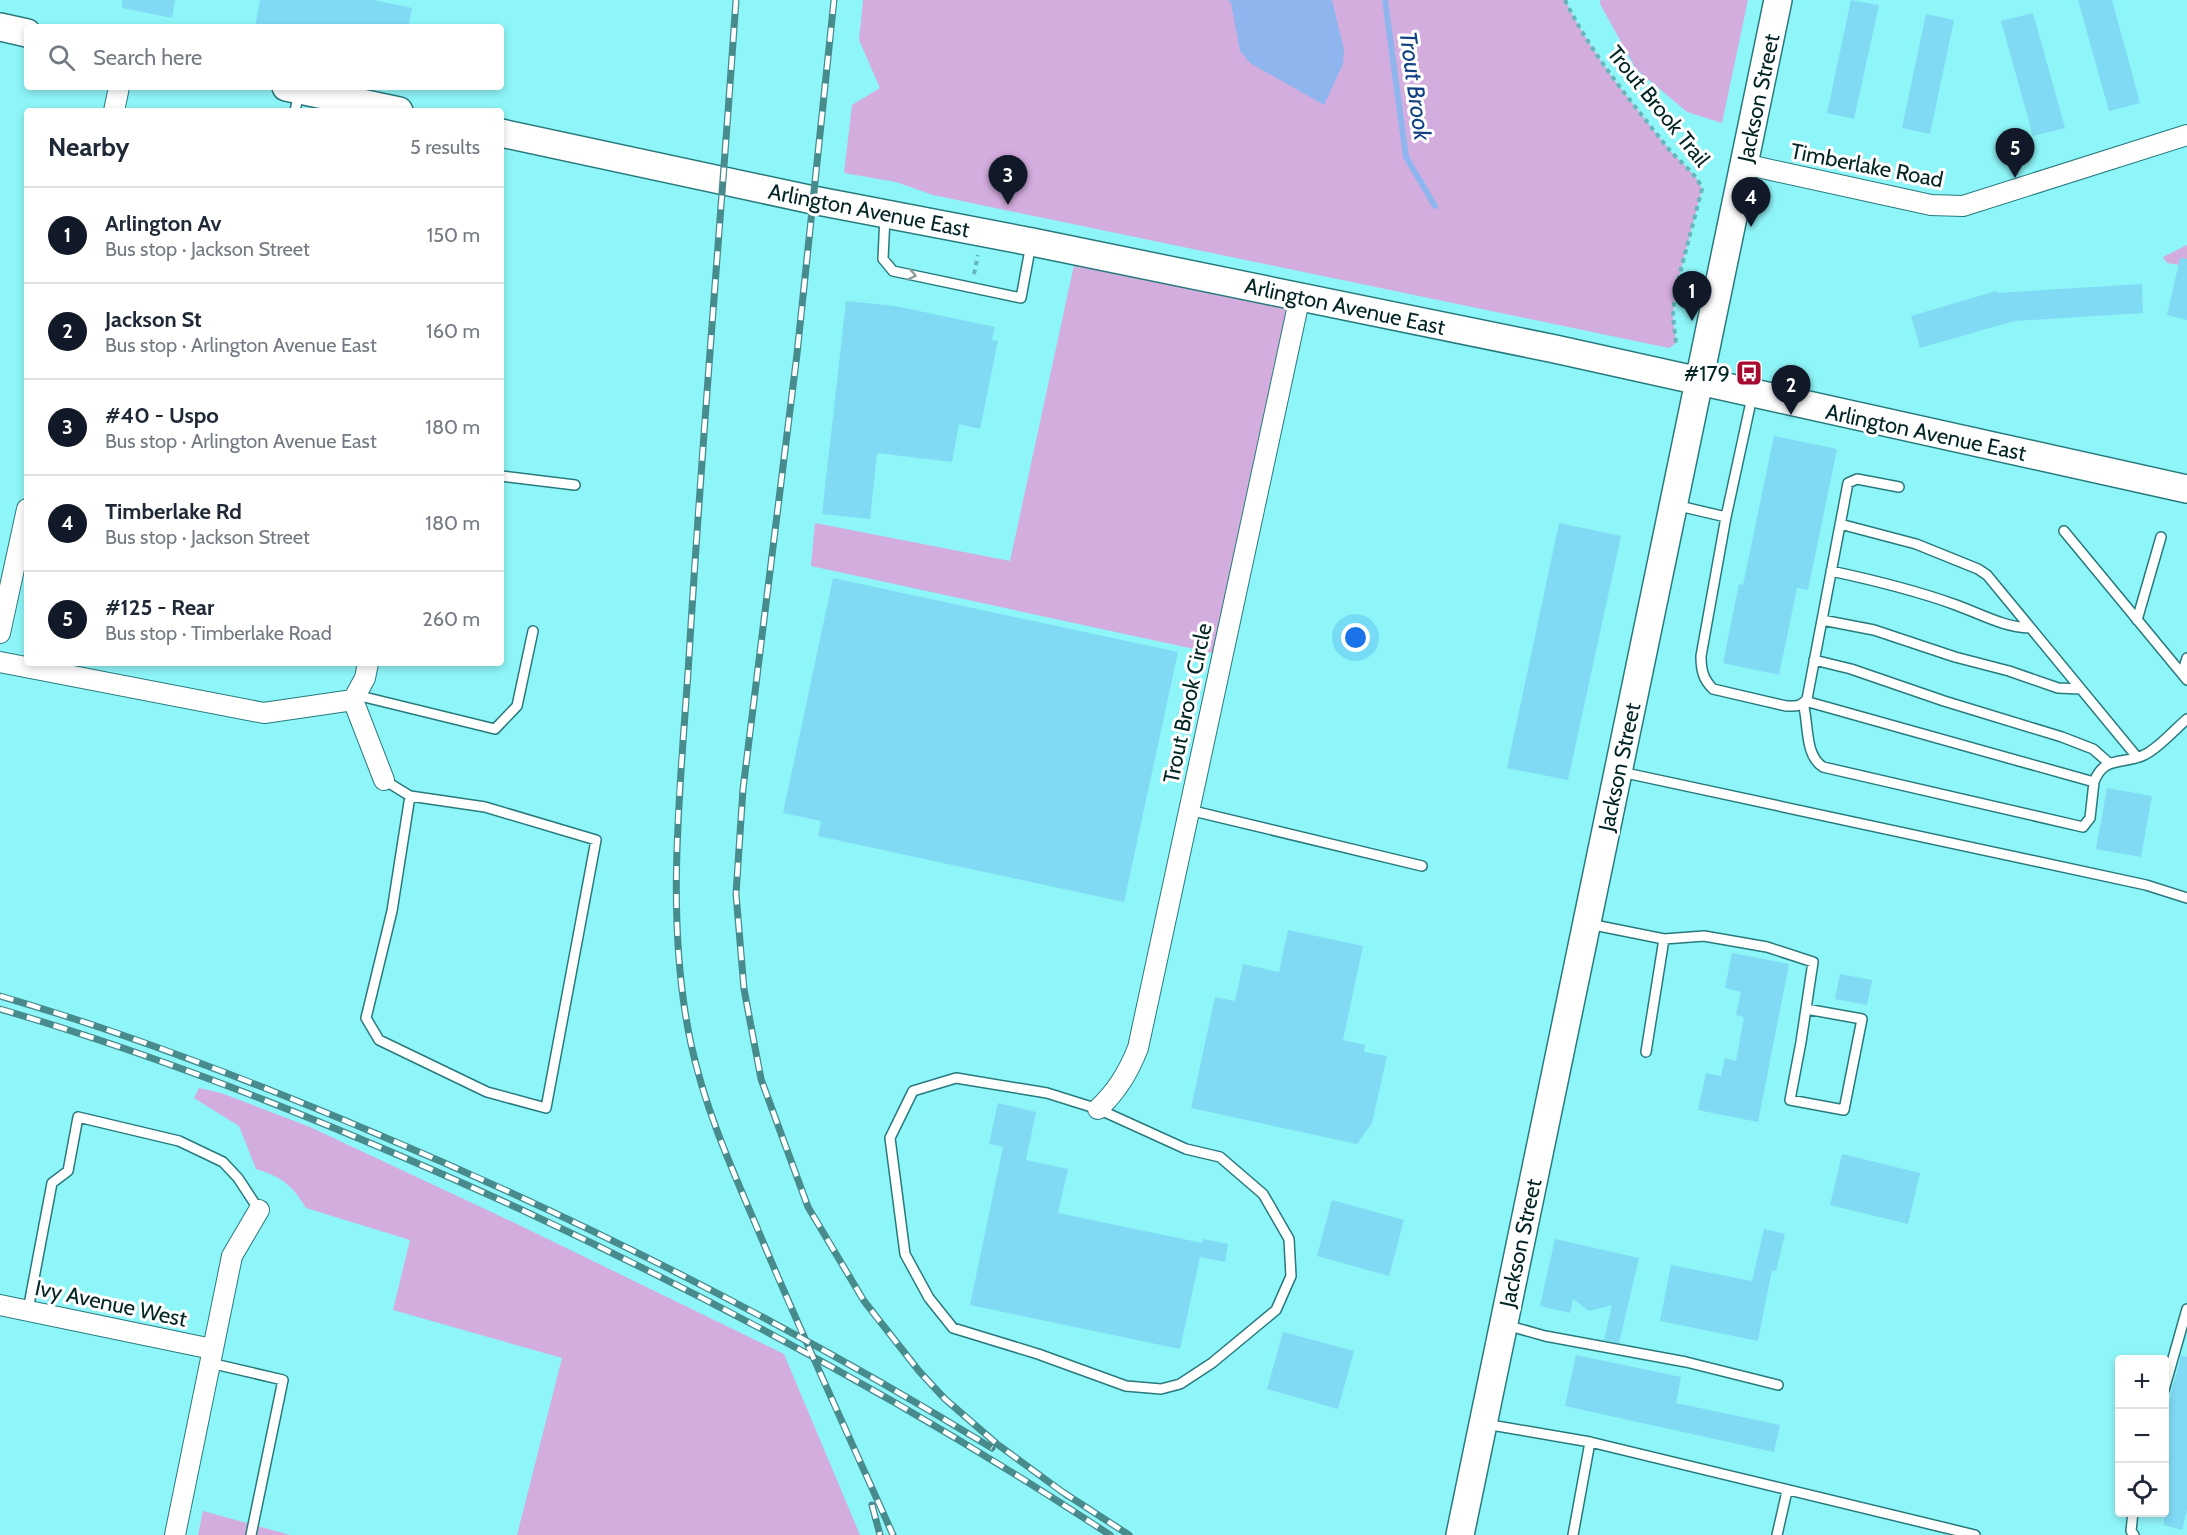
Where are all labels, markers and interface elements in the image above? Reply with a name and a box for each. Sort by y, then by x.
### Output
search box [24,24,504,90]
water label: Trout Brook [1394,30,1438,143]
street label: Jackson Street [1731,31,1785,166]
street label: Trout Brook Trail [1602,40,1716,173]
icon: search [45,41,78,74]
text: Search here [93,44,202,71]
pin: 5 [1996,128,2034,178]
text: Nearby [48,131,129,163]
text: 5 results [410,135,480,159]
street label: Timberlake Road [1788,137,1946,194]
pin: 3 [988,156,1028,205]
street label: Arlington Avenue East [766,178,972,243]
pin: 4 [1732,178,1770,227]
text: Arlington Av [105,210,221,237]
text: 1 [64,223,71,247]
text: 150 m [427,223,480,247]
text: Bus stop · Jackson Street [105,237,310,261]
one-way arrow [906,267,916,280]
street label: Arlington Avenue East [1242,272,1448,341]
pin: 1 [1672,272,1712,321]
text: Jackson St [105,306,202,333]
text: 2 [62,319,73,343]
text: 160 m [426,319,480,343]
text: Bus stop · Arlington Avenue East [105,333,377,357]
bus stop icon: #179 [1734,358,1764,388]
place label: #179 [1684,360,1730,387]
pin: 2 [1772,366,1810,415]
street label: Arlington Avenue East [1823,398,2029,467]
text: #40 - Uspo [105,402,219,429]
text: 3 [62,415,73,439]
text: 180 m [425,415,480,439]
text: Bus stop · Arlington Avenue East [105,429,377,453]
text: Timberlake Rd [105,498,242,525]
text: 4 [61,511,74,535]
text: 180 m [425,511,480,535]
text: Bus stop · Jackson Street [105,525,310,549]
text: #125 - Rear [105,594,214,621]
text: 5 [62,607,73,631]
text: 260 m [422,607,480,631]
text: Bus stop · Timberlake Road [105,621,332,645]
street label: Trout Brook Circle [1157,621,1218,786]
your location [1341,623,1370,652]
street label: Jackson Street [1592,700,1646,835]
street label: Jackson Street [1493,1176,1547,1311]
street label: Ivy Avenue West [32,1274,190,1333]
map controls [2115,1355,2169,1517]
button: + [2115,1355,2169,1409]
button: − [2115,1409,2169,1463]
button: locate [2115,1463,2169,1517]

